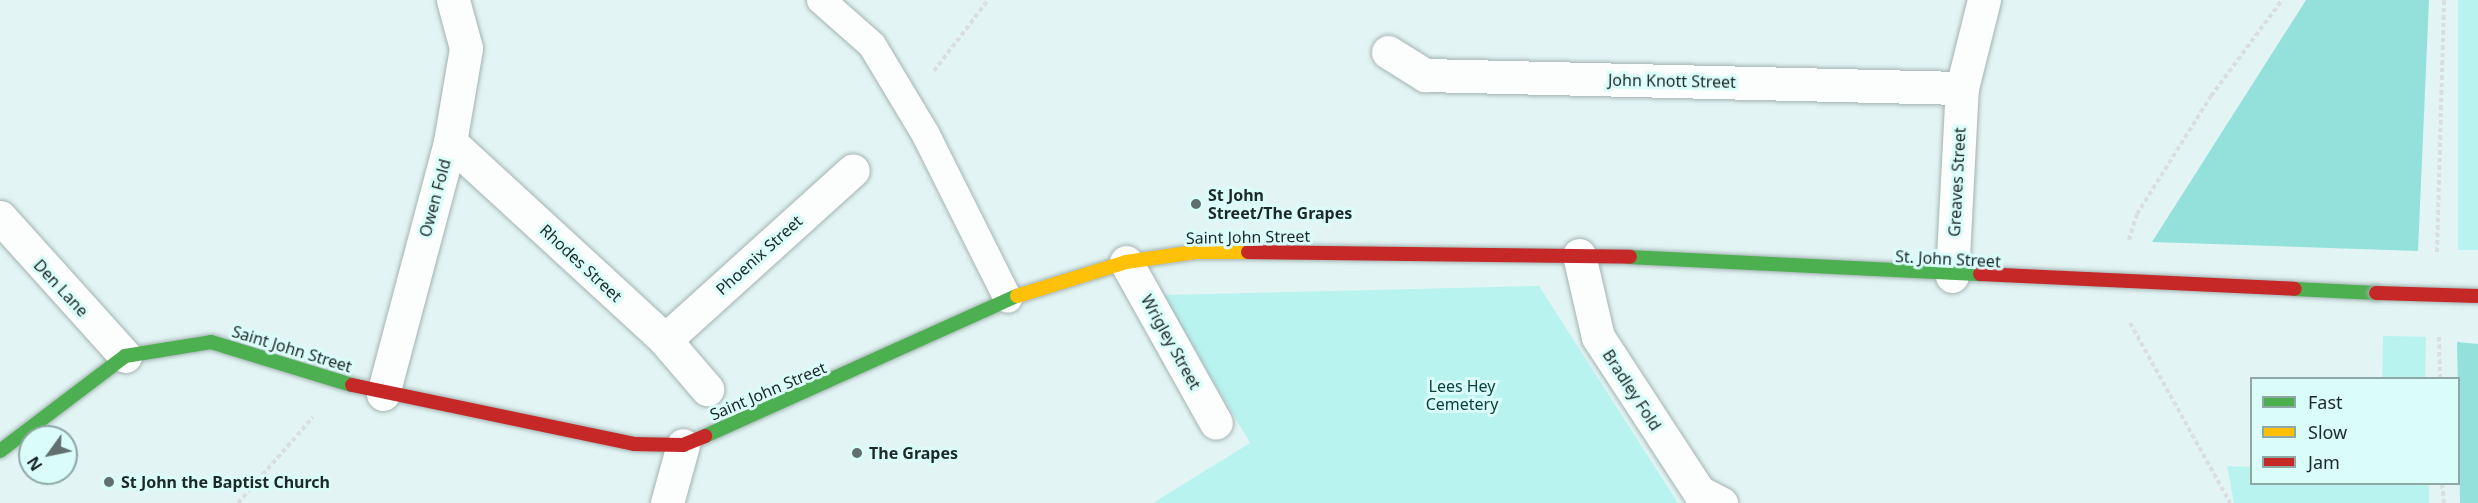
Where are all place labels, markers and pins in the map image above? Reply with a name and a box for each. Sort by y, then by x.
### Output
place label: St John Street/The Grapes [1208,185,1352,223]
marker: St John Street/The Grapes [1189,197,1203,211]
place label: The Grapes [869,443,958,463]
marker: The Grapes [850,446,864,460]
place label: St John the Baptist Church [121,472,330,492]
marker: St John the Baptist Church [102,475,116,489]

